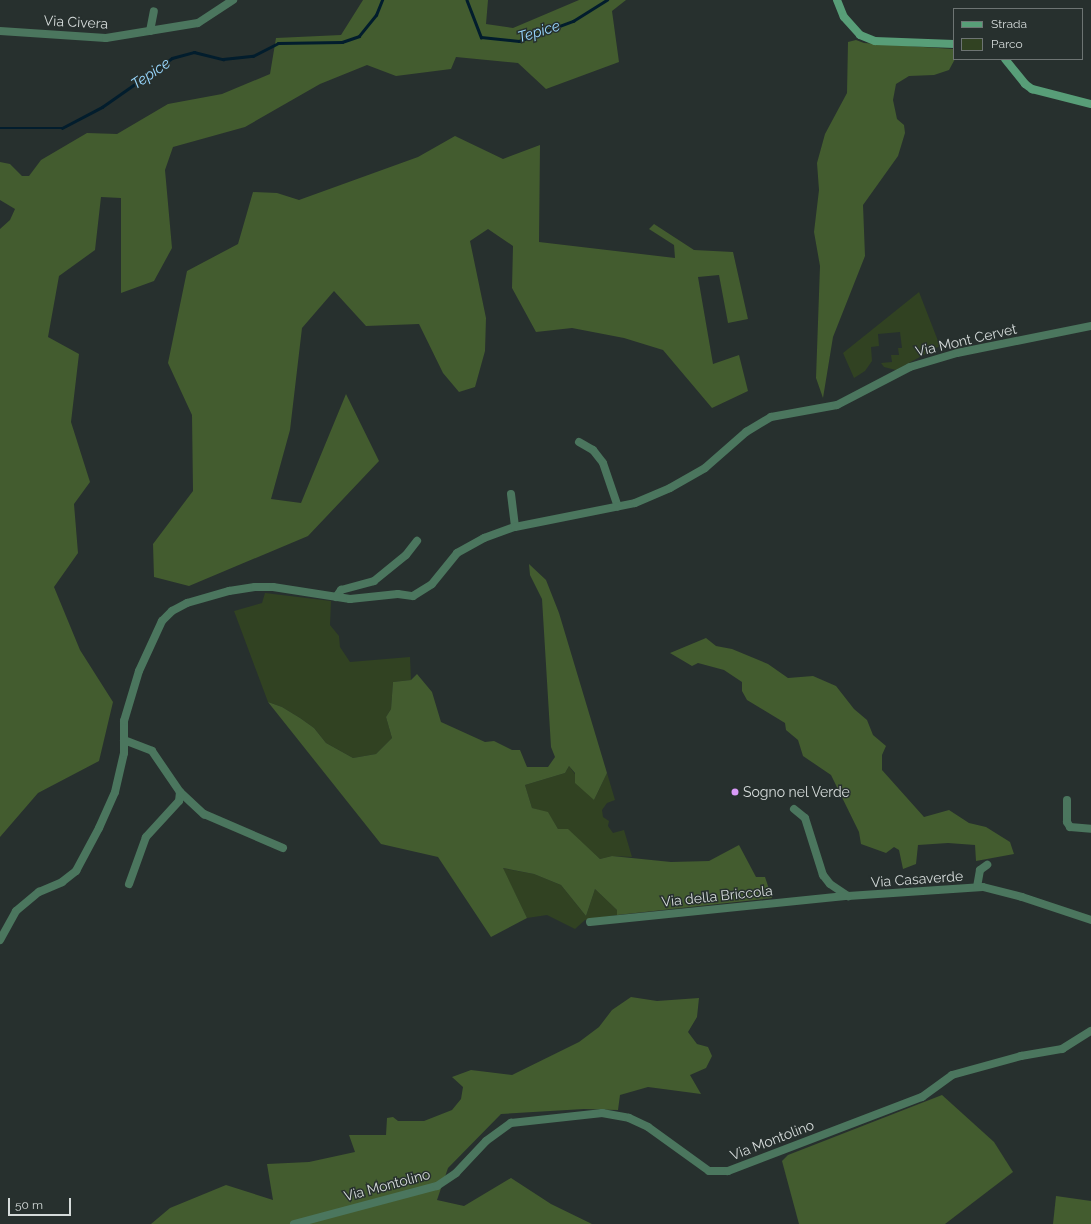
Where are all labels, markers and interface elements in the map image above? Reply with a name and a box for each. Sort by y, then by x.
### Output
legend [953,8,1083,60]
street label: Via Civera [43,12,109,32]
water label: Tepice [516,17,562,47]
text: Strada [991,17,1027,31]
text: Parco [991,37,1023,51]
water label: Tepice [128,54,174,94]
street label: Via Mont Cervet [914,320,1018,360]
place label: Sogno nel Verde [743,784,851,800]
marker: Sogno nel Verde [730,787,740,797]
street label: Via Casaverde [870,867,964,891]
street label: Via della Briccola [661,882,773,910]
street label: Via Montolino [728,1116,816,1164]
street label: Via Montolino [342,1165,432,1205]
scale bar [10,1190,73,1216]
text: 50 m [15,1198,43,1212]

